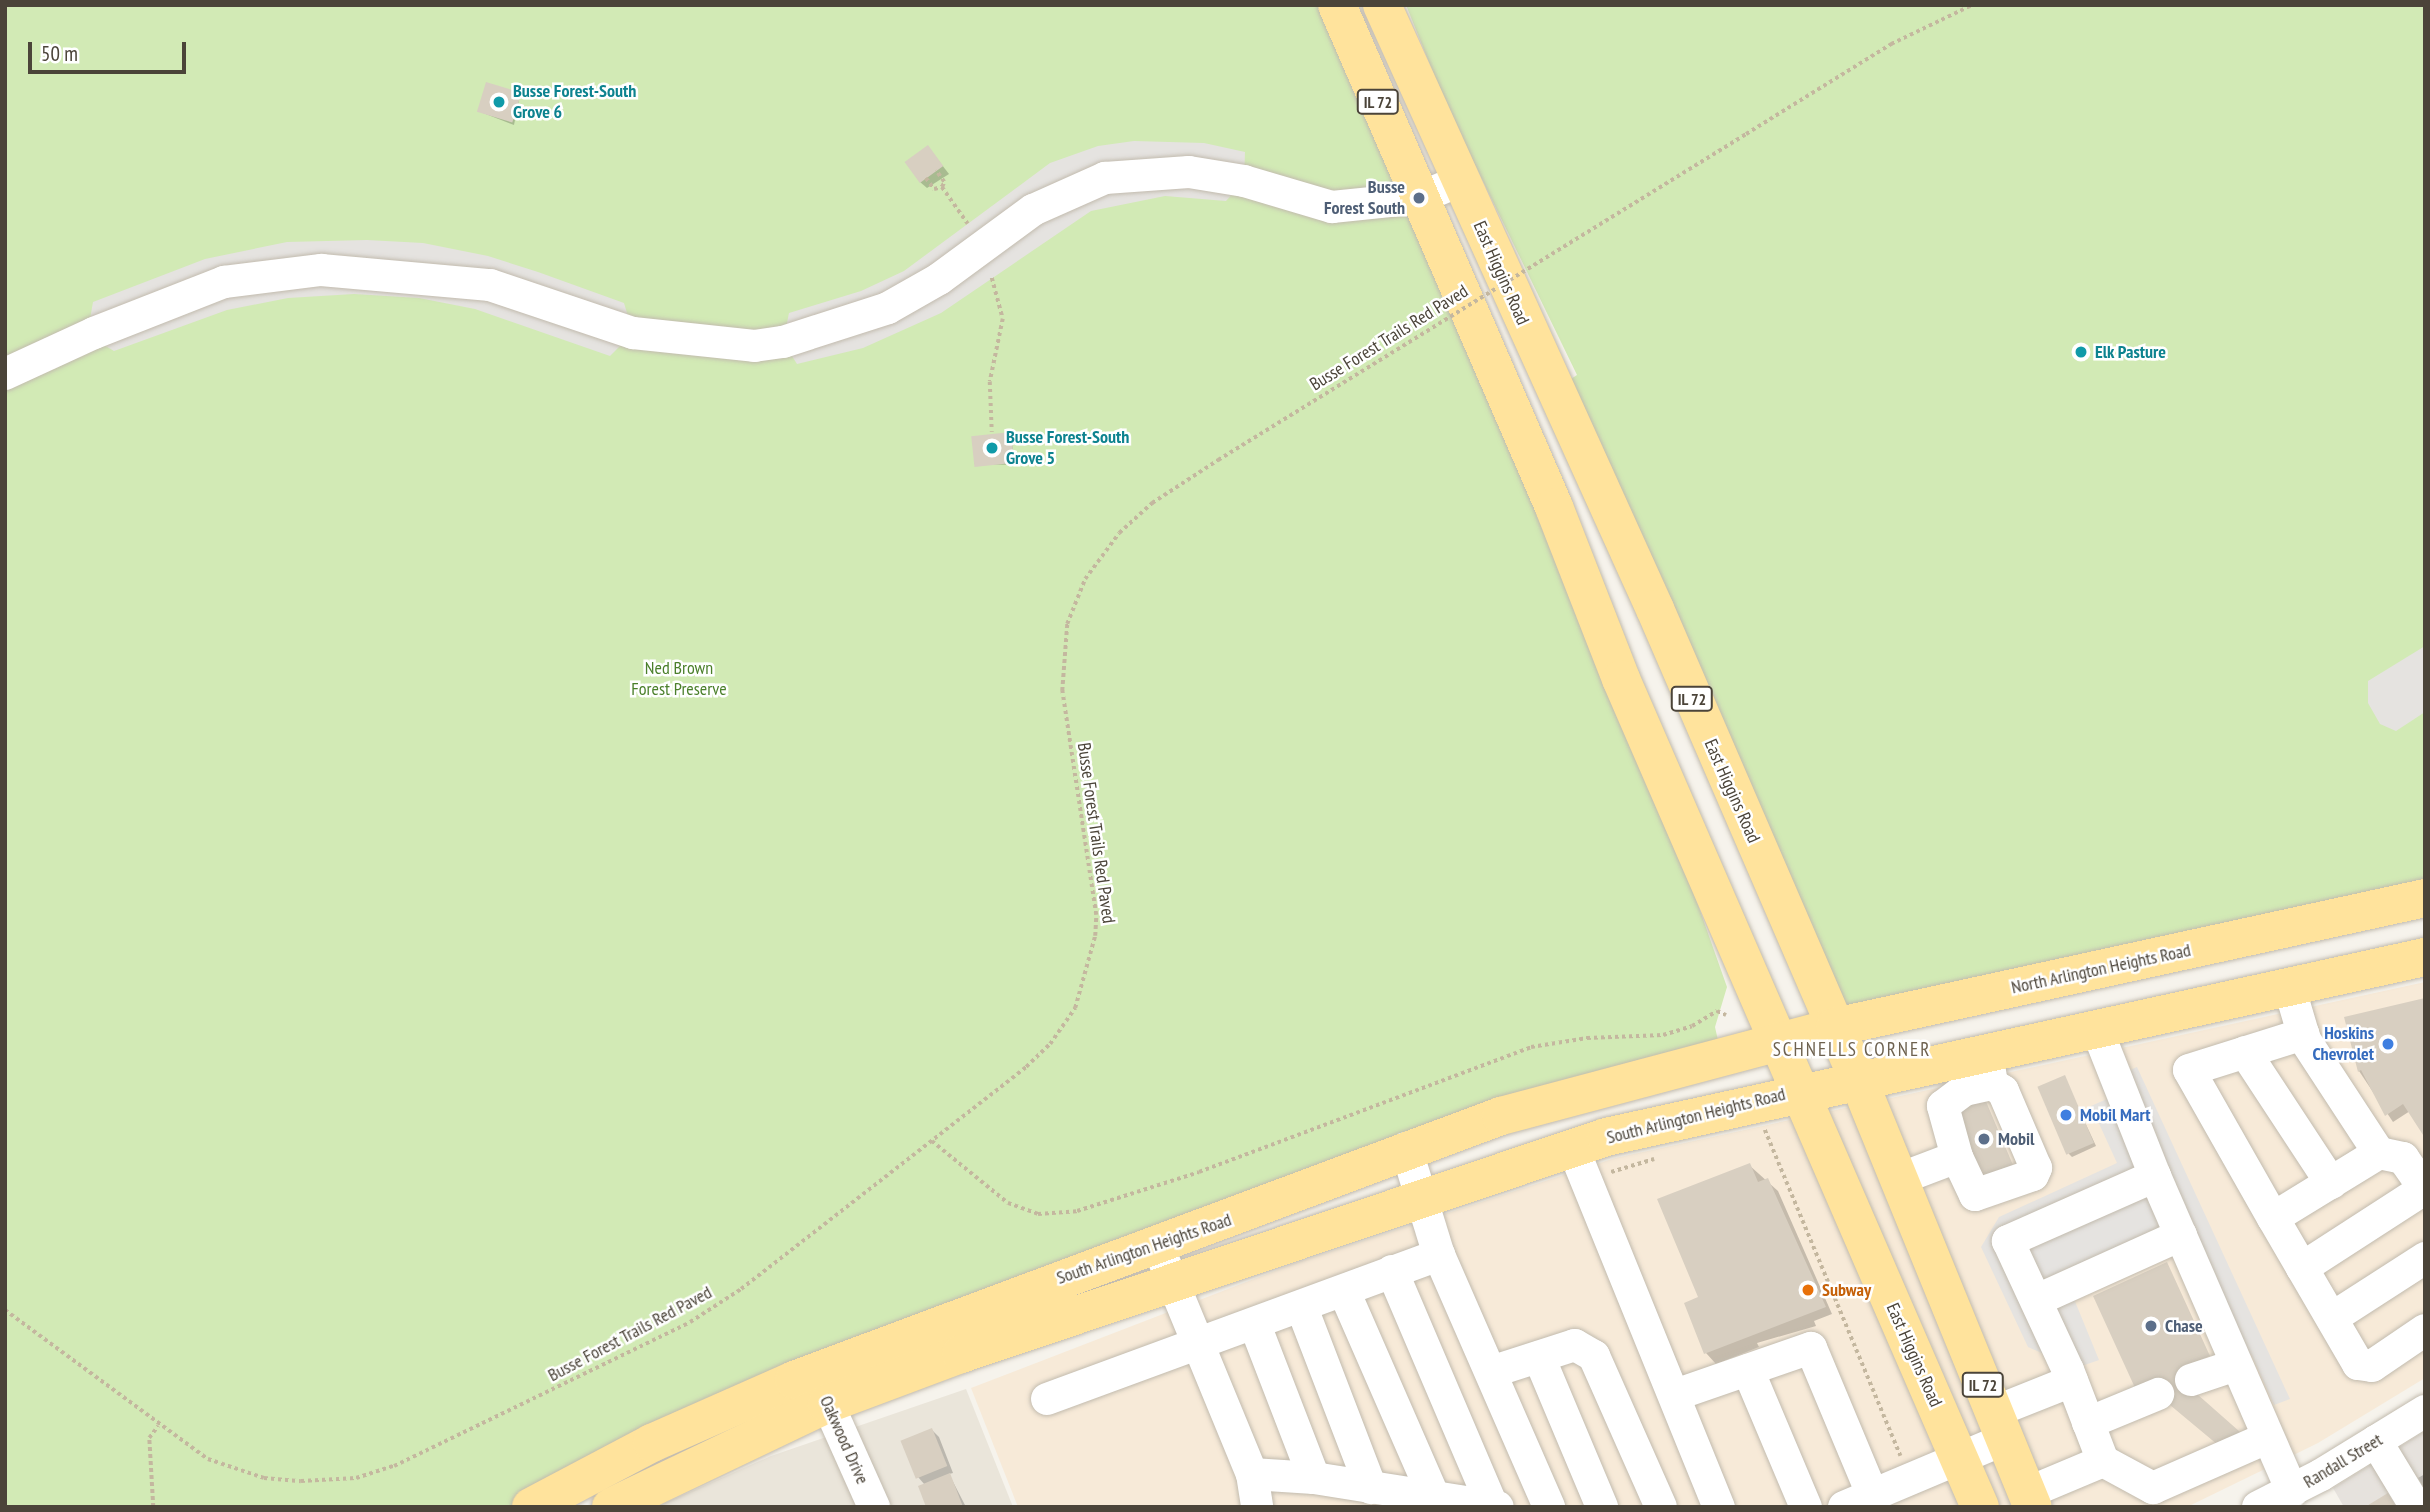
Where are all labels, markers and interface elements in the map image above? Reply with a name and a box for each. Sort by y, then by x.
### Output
scale bar [32,28,189,72]
text: 50 m [41,40,78,67]
place label: Busse Forest-South Grove 6 [513,81,636,124]
road number: IL 72 [1355,90,1401,114]
marker: Busse Forest-South Grove 6 [491,94,507,110]
place label: Busse Forest South [1324,177,1405,220]
marker: Busse Forest South [1411,190,1427,206]
street label: East Higgins Road [1469,218,1533,328]
street label: Busse Forest Trails Red Paved [1306,280,1472,396]
place label: Elk Pasture [2095,341,2166,363]
marker: Elk Pasture [2073,344,2089,360]
place label: Busse Forest-South Grove 5 [1006,427,1129,470]
marker: Busse Forest-South Grove 5 [984,440,1000,456]
park label: Ned Brown Forest Preserve [631,658,727,700]
road number: IL 72 [1669,686,1715,712]
street label: East Higgins Road [1700,736,1764,846]
street label: Busse Forest Trails Red Paved [1073,741,1119,925]
street label: North Arlington Heights Road [2009,939,2193,999]
place label: Hoskins Chevrolet [2312,1023,2374,1066]
marker: Hoskins Chevrolet [2380,1036,2396,1052]
district label: SCHNELLS CORNER [1775,1039,1929,1061]
street label: South Arlington Heights Road [1604,1083,1788,1149]
place label: Mobil Mart [2080,1104,2150,1126]
marker: Mobil Mart [2058,1107,2074,1123]
place label: Mobil [1998,1128,2034,1150]
marker: Mobil [1976,1131,1992,1147]
street label: South Arlington Heights Road [1054,1209,1234,1289]
place label: Subway [1822,1279,1871,1301]
street label: Busse Forest Trails Red Paved [544,1282,716,1386]
marker: Subway [1800,1282,1816,1298]
street label: East Higgins Road [1882,1300,1946,1410]
place label: Chase [2165,1315,2203,1337]
marker: Chase [2143,1318,2159,1334]
road number: IL 72 [1960,1372,2006,1398]
street label: Oakwood Drive [815,1392,873,1488]
street label: Randall Street [2300,1429,2386,1493]

